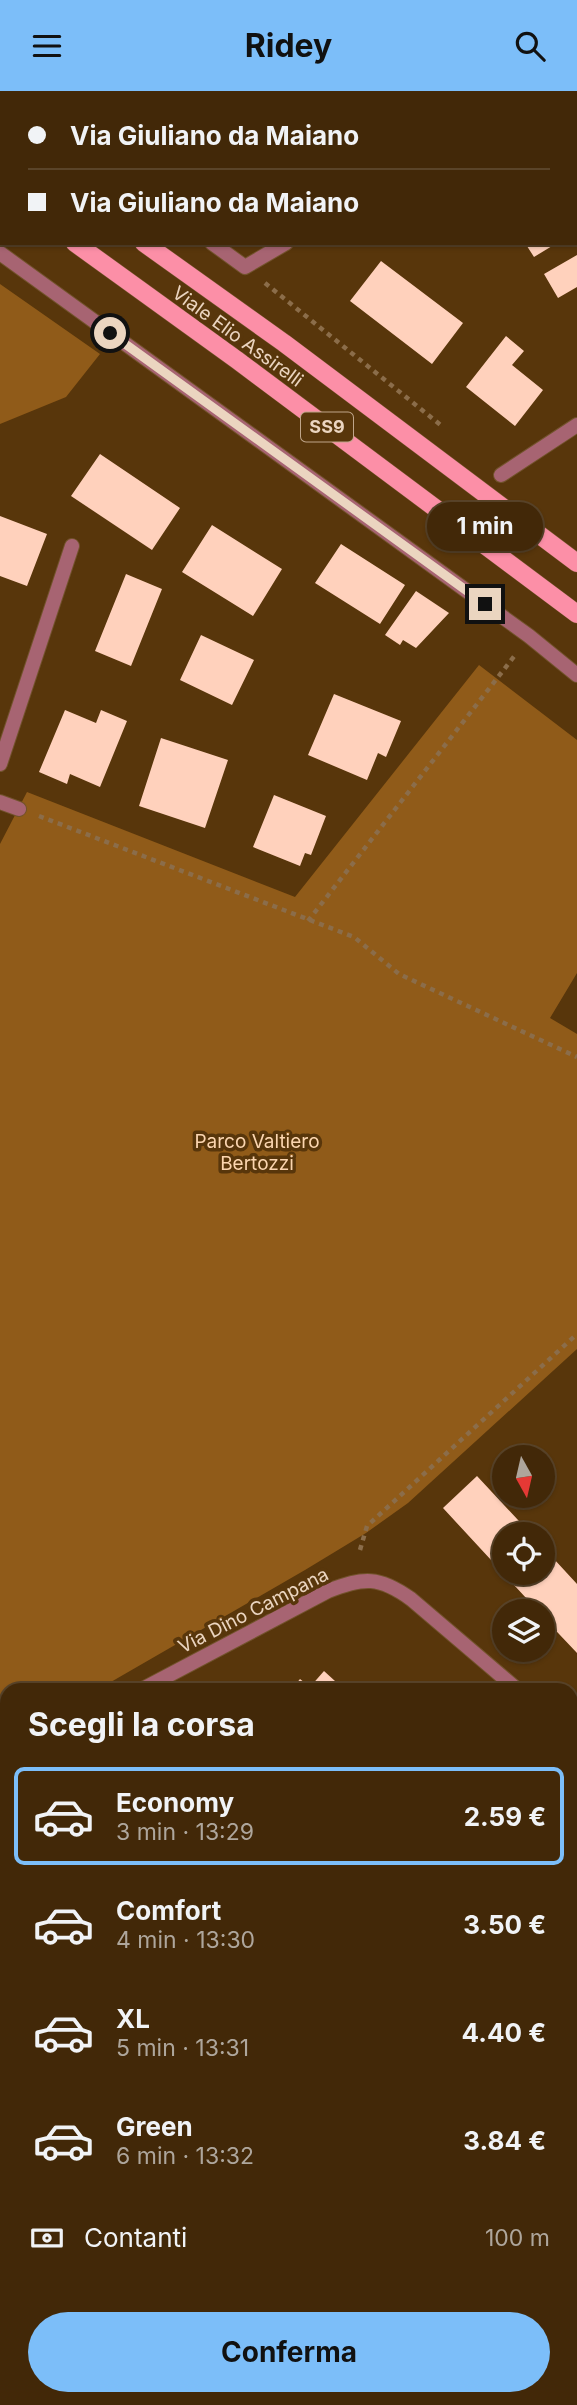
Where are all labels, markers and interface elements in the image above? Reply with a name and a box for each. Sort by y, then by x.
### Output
text: Ridey [245,26,332,65]
icon: menu [28,27,66,65]
icon: search [511,27,549,65]
text: Via Giuliano da Maiano [70,120,359,151]
text: Via Giuliano da Maiano [70,187,359,218]
street label: Viale Elio Assirelli [168,281,308,392]
route start [94,317,126,349]
road number: SS9 [301,413,353,441]
callout: 1 min [427,503,543,552]
text: 1 min [457,512,513,540]
route end [469,588,501,620]
park label: Parco Valtiero Bertozzi [194,1130,320,1175]
north arrow [492,1445,555,1509]
map controls [492,1445,555,1662]
button: locate [492,1522,555,1585]
street label: Via Dino Campana [174,1563,332,1658]
button: layers [492,1599,555,1662]
text: Scegli la corsa [28,1705,255,1744]
icon: car [32,1785,95,1848]
text: Economy [116,1787,234,1818]
text: 2.59 € [464,1801,546,1832]
text: 3 min · 13:29 [116,1818,254,1846]
icon: car [32,1893,95,1956]
text: Comfort [116,1895,221,1926]
text: 3.50 € [463,1909,546,1940]
text: 4 min · 13:30 [116,1926,255,1954]
icon: car [32,2001,95,2064]
text: XL [116,2003,150,2034]
text: 4.40 € [462,2017,546,2048]
text: 5 min · 13:31 [116,2034,249,2062]
icon: car [32,2109,95,2172]
text: Green [116,2111,193,2142]
text: 3.84 € [463,2125,546,2156]
text: 6 min · 13:32 [116,2142,254,2170]
icon: cash [28,2219,66,2257]
text: Contanti [84,2222,187,2253]
text: 100 m [485,2224,550,2252]
button: Conferma [28,2312,550,2392]

